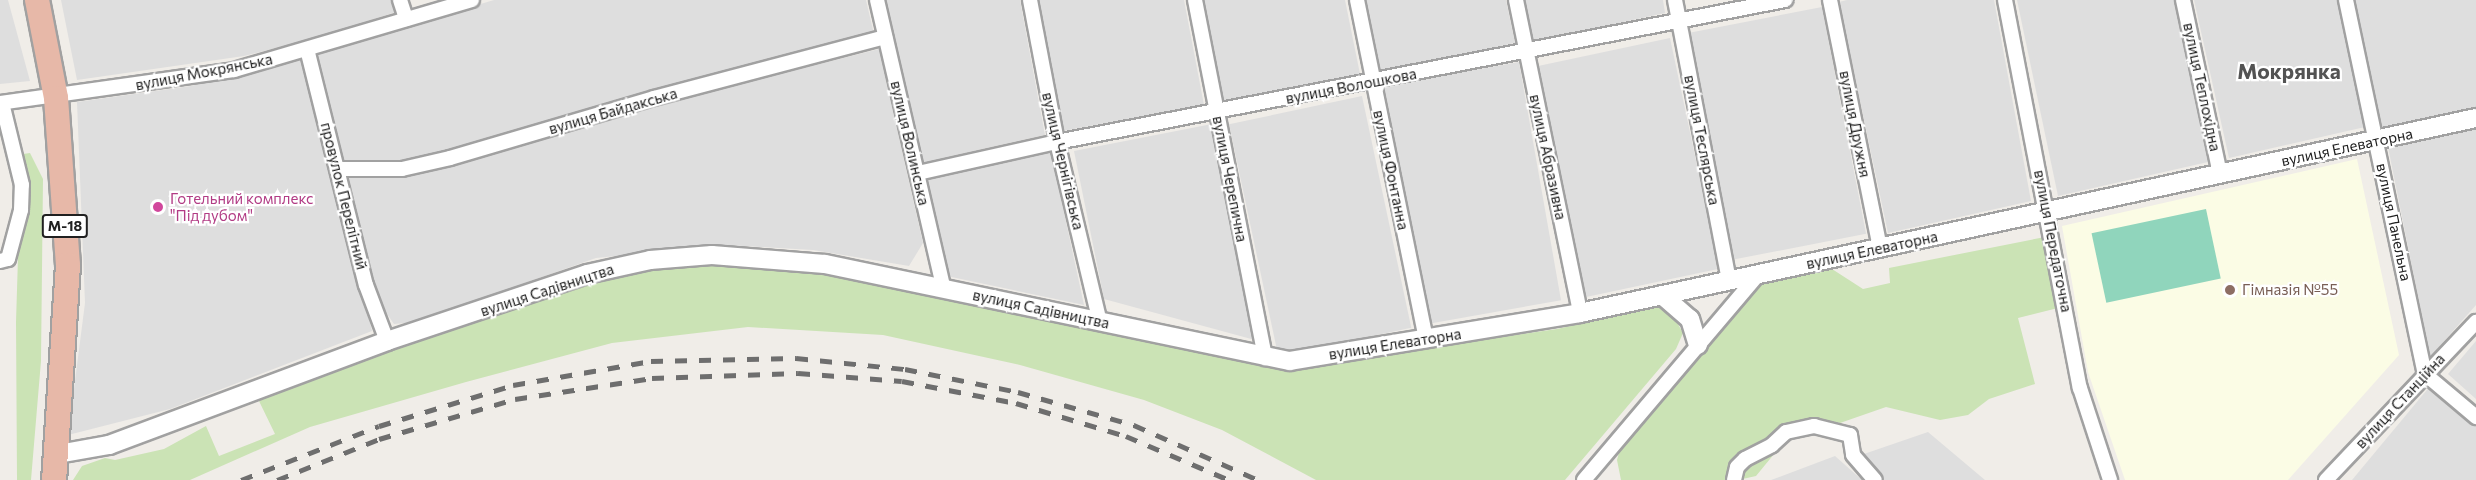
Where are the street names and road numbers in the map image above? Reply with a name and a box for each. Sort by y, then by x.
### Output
street label: вулиця Теплохідна [2180,21,2224,153]
street label: вулиця Мокрянська [134,50,274,94]
street label: вулиця Волошкова [1284,64,1418,108]
street label: вулиця Дружня [1836,69,1874,179]
street label: вулиця Теслярська [1681,74,1723,206]
street label: вулиця Волинська [887,79,933,207]
street label: вулиця Байдакська [547,84,679,138]
street label: вулиця Чернігівська [1038,91,1088,231]
street label: вулиця Абразивна [1526,93,1570,221]
street label: вулиця Фонтанна [1370,108,1412,232]
street label: вулиця Черепична [1209,114,1251,244]
street label: провулок Перелітний [317,121,371,271]
street label: вулиця Елеваторна [2280,124,2414,170]
street label: вулиця Панельна [2373,161,2415,283]
street label: вулиця Передаточна [2030,168,2076,314]
road number: М-18 [41,215,89,237]
street label: вулиця Елеваторна [1805,227,1939,273]
street label: вулиця Садівництва [478,260,616,320]
street label: вулиця Садівництва [971,286,1111,332]
street label: вулиця Елеваторна [1327,325,1463,363]
street label: вулиця Станційна [2352,350,2448,452]

